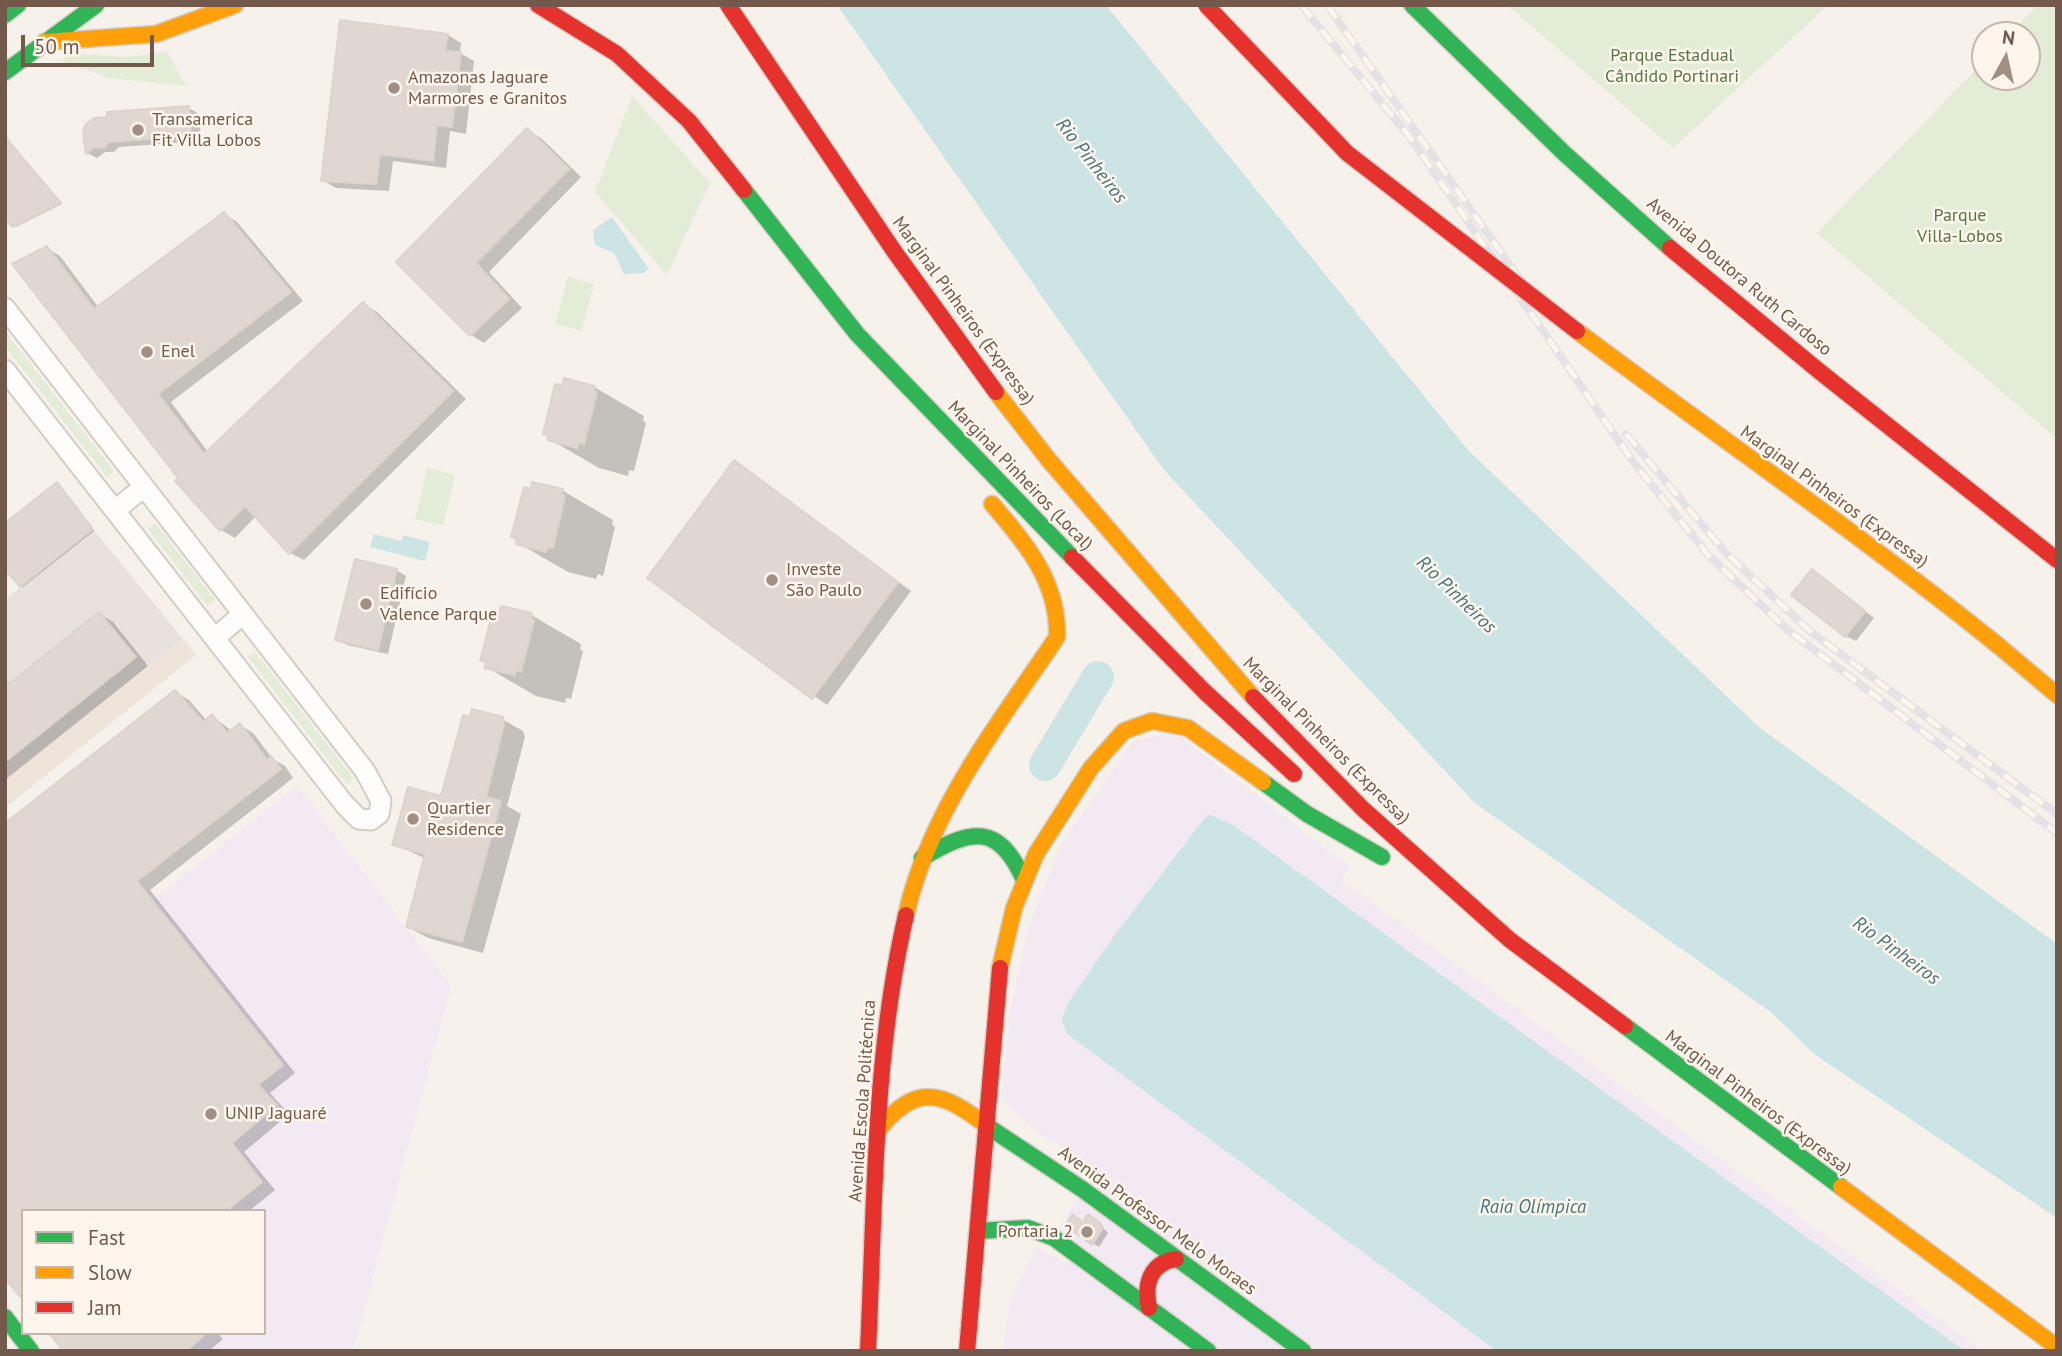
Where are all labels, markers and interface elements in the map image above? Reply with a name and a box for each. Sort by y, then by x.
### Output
scale bar [24,21,158,65]
north arrow [1971,21,2041,91]
text: N [2001,24,2016,50]
text: 50 m [34,33,80,60]
park label: Parque Estadual Cândido Portinari [1605,45,1739,88]
place label: Amazonas Jaguare Marmores e Granitos [408,67,567,110]
marker: Amazonas Jaguare Marmores e Granitos [386,80,402,96]
place label: Transamerica Fit Villa Lobos [152,109,261,152]
water label: Rio Pinheiros [1051,114,1131,208]
marker: Transamerica Fit Villa Lobos [130,122,146,138]
street label: Avenida Doutora Ruth Cardoso [1642,193,1836,361]
park label: Parque Villa-Lobos [1917,205,2003,248]
street label: Marginal Pinheiros (Expressa) [887,213,1039,409]
place label: Enel [161,341,195,363]
marker: Enel [139,344,155,360]
street label: Marginal Pinheiros (Local) [943,397,1097,555]
street label: Marginal Pinheiros (Expressa) [1736,421,1932,573]
water label: Rio Pinheiros [1411,551,1501,639]
place label: Investe São Paulo [786,559,862,602]
marker: Investe São Paulo [764,572,780,588]
place label: Edifício Valence Parque [380,583,497,626]
marker: Edifício Valence Parque [358,596,374,612]
street label: Marginal Pinheiros (Expressa) [1238,653,1414,829]
place label: Quartier Residence [427,798,504,840]
marker: Quartier Residence [405,811,421,827]
water label: Rio Pinheiros [1848,912,1944,990]
street label: Avenida Escola Politécnica [845,999,881,1203]
street label: Marginal Pinheiros (Expressa) [1661,1026,1855,1180]
place label: UNIP Jaguaré [225,1103,327,1125]
marker: UNIP Jaguaré [203,1106,219,1122]
street label: Avenida Professor Melo Moraes [1054,1142,1260,1300]
water label: Raia Olímpica [1480,1197,1586,1219]
legend [21,1209,266,1335]
place label: Portaria 2 [998,1221,1073,1243]
text: Fast [88,1224,125,1251]
marker: Portaria 2 [1079,1224,1095,1240]
text: Slow [88,1259,132,1286]
text: Jam [88,1294,122,1321]

